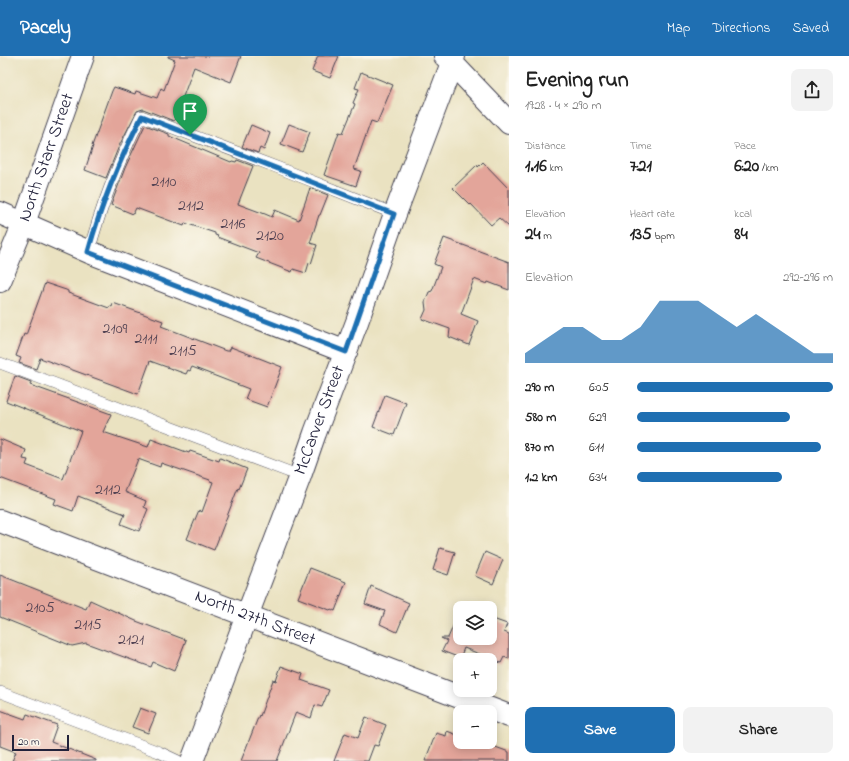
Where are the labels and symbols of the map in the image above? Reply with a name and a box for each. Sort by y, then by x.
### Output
street label: North Starr Street [12,90,82,226]
pin [173,94,207,135]
house number: 2110 [151,170,177,194]
house number: 2112 [178,194,204,218]
house number: 2116 [220,212,246,236]
house number: 2120 [256,224,284,248]
house number: 2109 [103,317,128,341]
house number: 2111 [134,327,158,351]
house number: 2115 [169,339,197,363]
street label: McCarver Street [288,362,352,479]
house number: 2112 [95,478,121,502]
street label: North 27th Street [191,584,319,654]
house number: 2105 [25,596,55,620]
house number: 2115 [74,613,102,637]
house number: 2121 [118,628,144,652]
scale bar [12,733,69,752]

